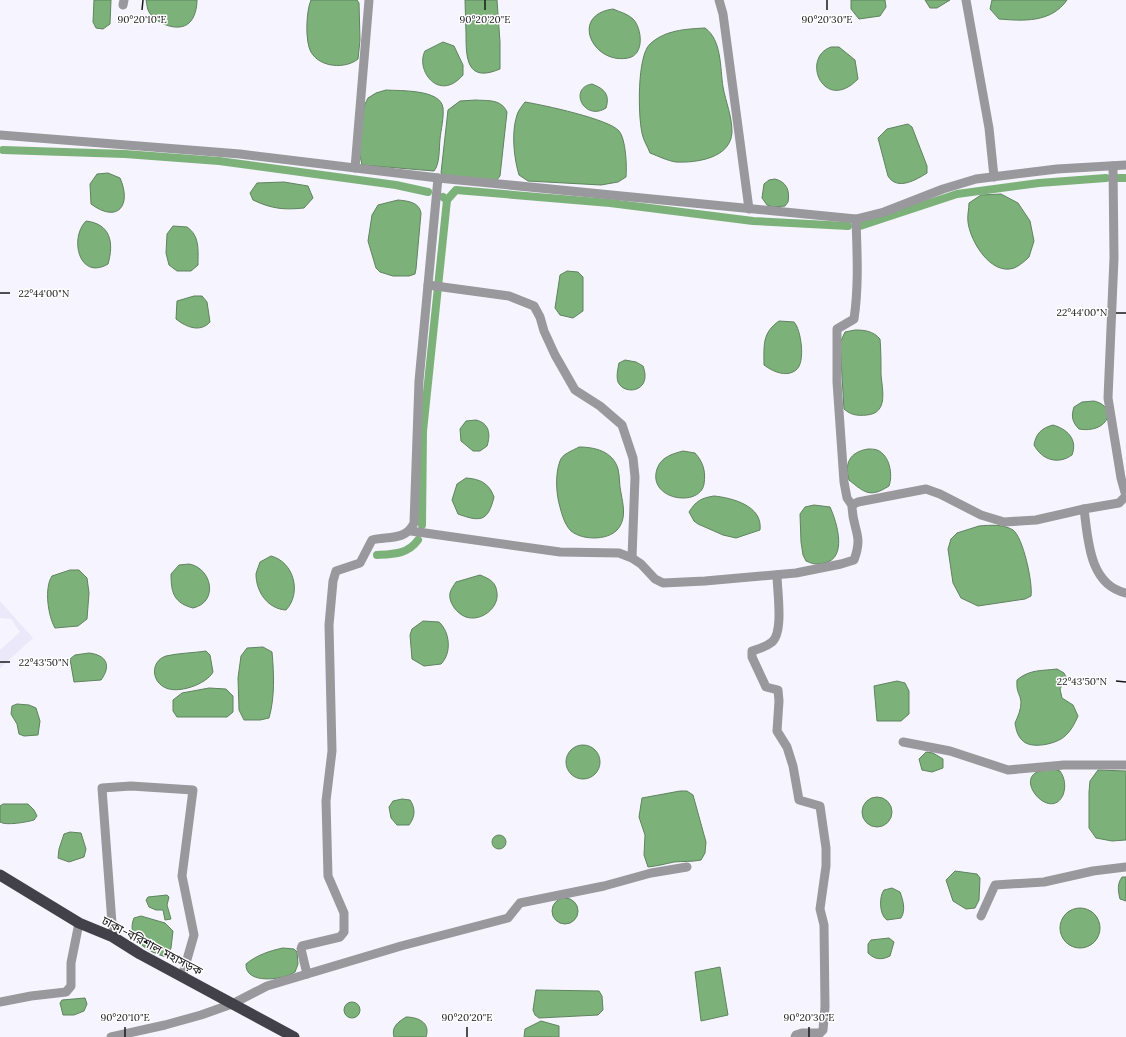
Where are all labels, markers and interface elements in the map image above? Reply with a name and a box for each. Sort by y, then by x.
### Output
text: 90°20'10"E [117,13,167,26]
text: 90°20'20"E [460,13,510,26]
text: 90°20'30"E [801,13,853,26]
text: 22°44'00"N [19,287,70,300]
text: 22°44'00"N [1057,306,1108,319]
text: 22°43'50"N [19,656,70,669]
text: 22°43'50"N [1057,675,1108,688]
street label: ঢাকা-বরিশাল মহাসড়ক [98,912,205,979]
text: 90°20'10"E [100,1011,150,1024]
text: 90°20'20"E [442,1011,492,1024]
text: 90°20'30"E [783,1011,835,1024]

